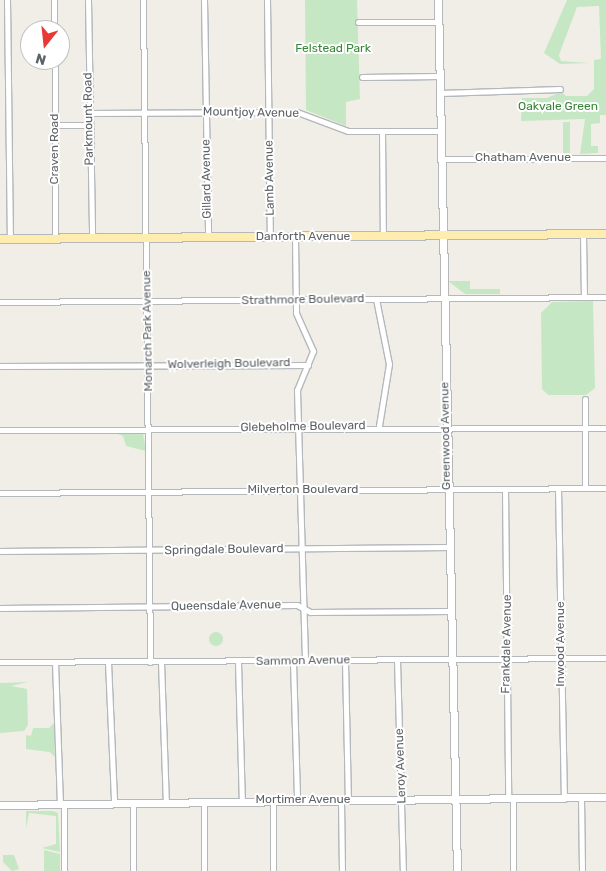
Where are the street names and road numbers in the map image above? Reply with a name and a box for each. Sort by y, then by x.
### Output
street label: Parkmount Road [81,72,97,166]
street label: Mountjoy Avenue [202,105,300,121]
street label: Craven Road [48,114,62,184]
street label: Gillard Avenue [199,139,215,219]
street label: Lamb Avenue [262,140,278,216]
street label: Chatham Avenue [475,151,571,165]
street label: Danforth Avenue [256,230,350,244]
street label: Monarch Park Avenue [140,270,156,392]
street label: Strathmore Boulevard [241,292,365,308]
street label: Wolverleigh Boulevard [167,356,291,372]
street label: Greenwood Avenue [438,382,454,490]
street label: Glebeholme Boulevard [240,419,366,435]
street label: Milverton Boulevard [248,483,358,497]
street label: Springdale Boulevard [164,542,284,558]
street label: Frankdale Avenue [499,594,515,694]
street label: Queensdale Avenue [171,598,281,614]
street label: Inwood Avenue [554,601,568,687]
street label: Sammon Avenue [256,653,350,669]
street label: Leroy Avenue [392,728,410,804]
street label: Mortimer Avenue [255,793,351,807]

